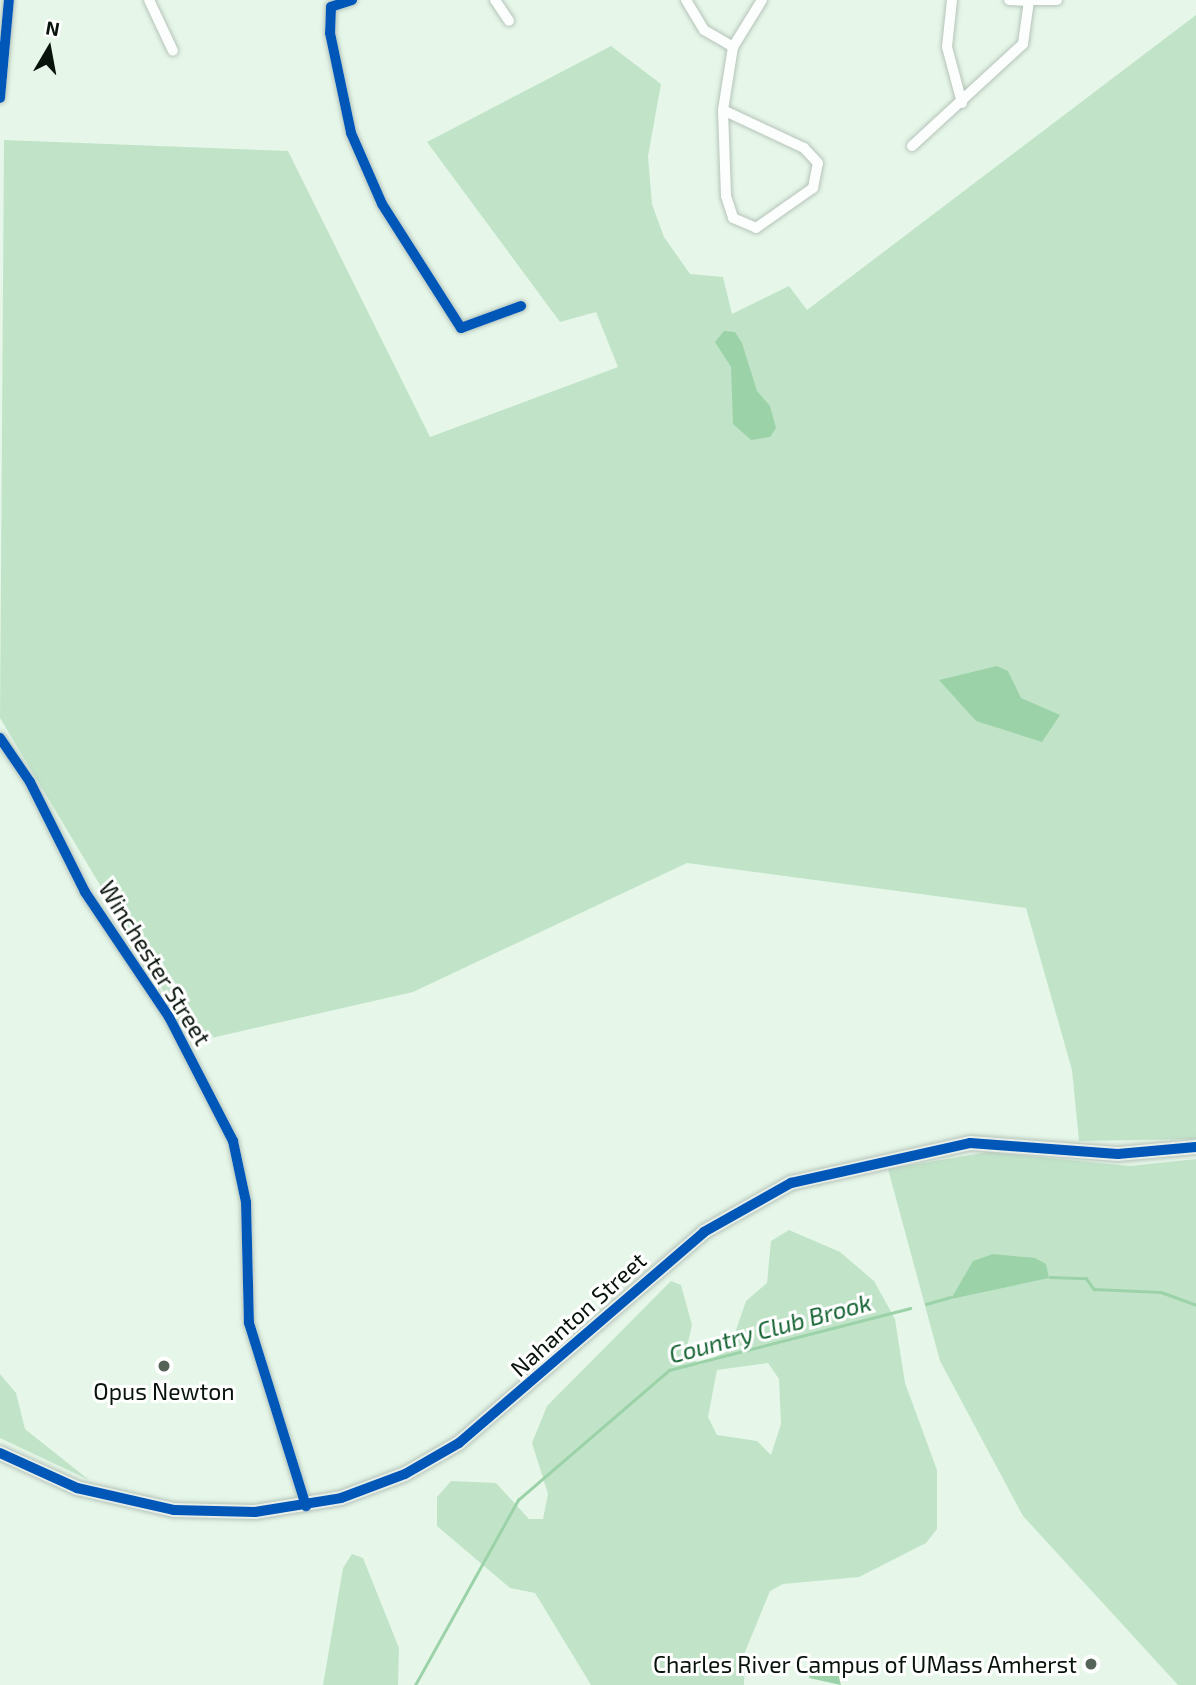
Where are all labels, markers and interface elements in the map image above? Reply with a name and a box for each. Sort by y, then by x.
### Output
north arrow [14,14,84,84]
text: N [44,15,61,40]
street label: Winchester Street [93,876,217,1050]
street label: Nahanton Street [505,1246,651,1382]
water label: Country Club Brook [666,1287,874,1369]
marker: Opus Newton [156,1358,172,1374]
place label: Opus Newton [93,1377,235,1405]
place label: Charles River Campus of UMass Amherst [652,1650,1077,1678]
marker: Charles River Campus of UMass Amherst [1083,1656,1099,1672]

